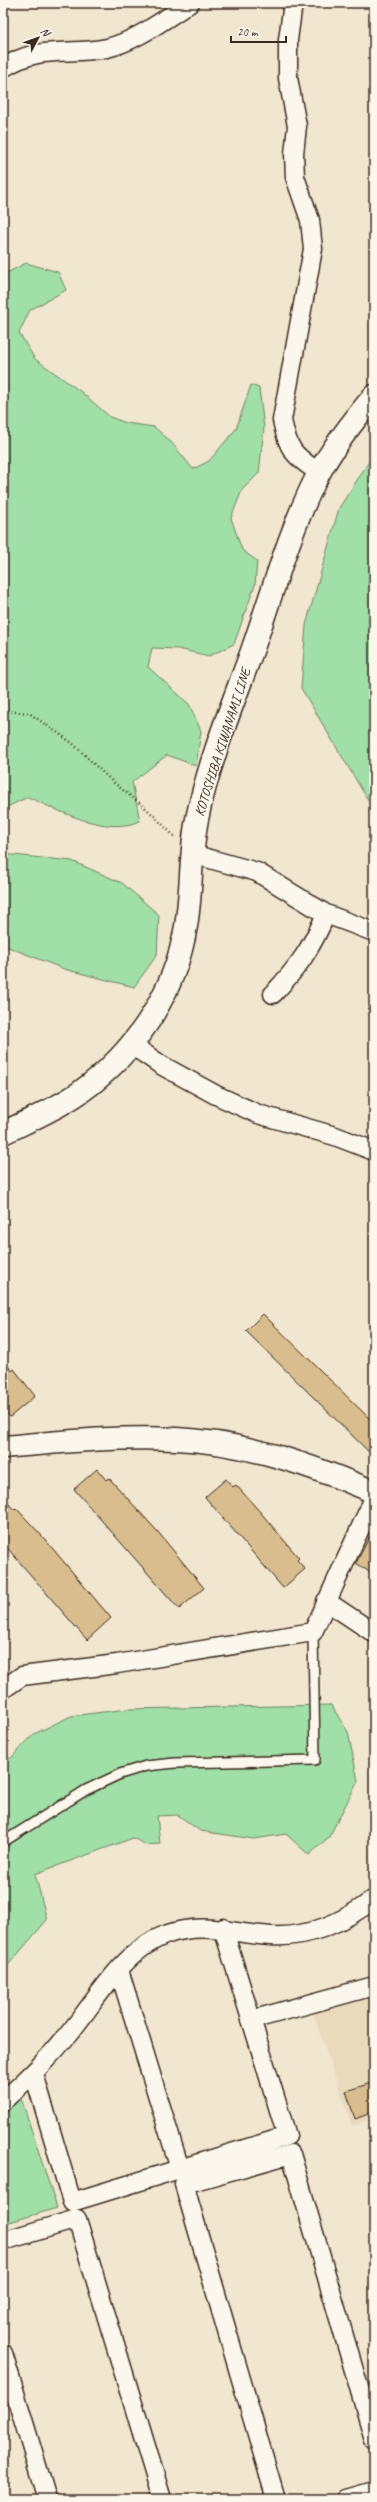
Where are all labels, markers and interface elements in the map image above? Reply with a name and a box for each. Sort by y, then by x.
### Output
north arrow [18,18,58,58]
scale bar [231,18,286,44]
text: N [38,24,54,40]
text: 20 m [237,24,259,40]
street label: KOTOSHIBA KIWANAMI LINE [191,665,255,818]

